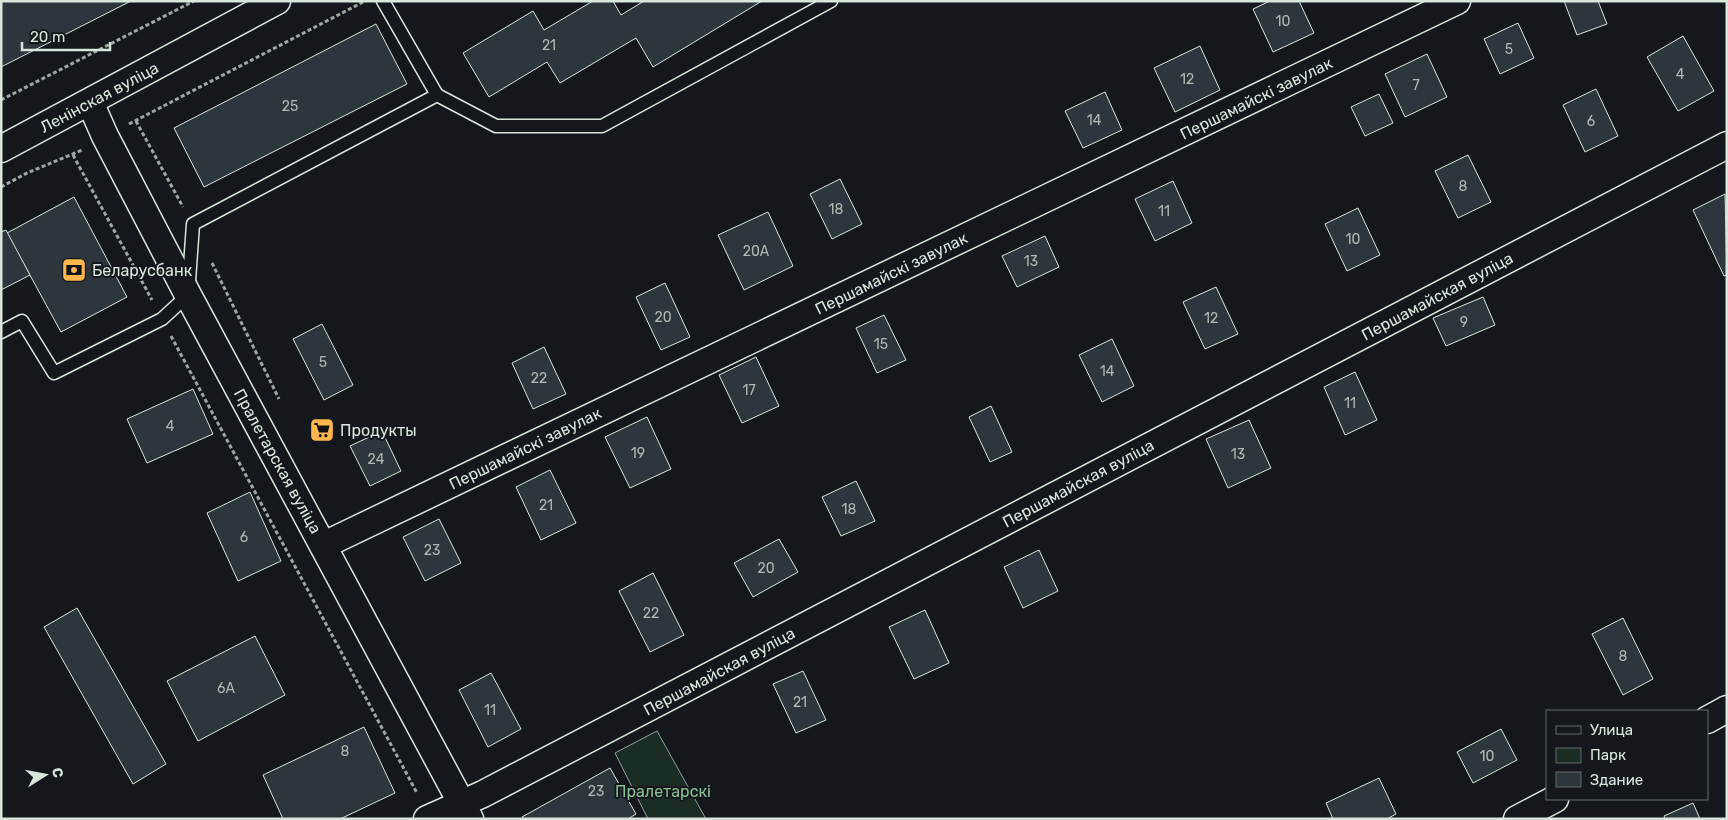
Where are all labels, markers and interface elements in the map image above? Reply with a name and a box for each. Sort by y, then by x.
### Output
house number: 10 [1276,13,1291,30]
scale bar [22,20,110,52]
text: 20 m [30,28,65,46]
house number: 21 [542,37,556,54]
house number: 5 [1505,41,1513,58]
street label: Першамайскі завулак [1177,53,1336,144]
street label: Ленінская вуліца [37,58,162,137]
house number: 4 [1676,66,1685,83]
house number: 12 [1180,71,1194,88]
house number: 7 [1412,77,1420,94]
house number: 25 [282,98,298,115]
house number: 14 [1087,112,1102,129]
house number: 6 [1587,113,1595,130]
house number: 8 [1459,178,1468,195]
house number: 18 [829,201,844,218]
house number: 11 [1158,203,1170,220]
street label: Першамайскі завулак [812,228,971,319]
house number: 10 [1346,231,1361,248]
house number: 20А [743,243,770,260]
street label: Першамайская вуліца [1358,248,1516,344]
house number: 13 [1024,253,1038,270]
bank icon: Беларусбанк [61,257,87,283]
place label: Беларусбанк [92,261,193,280]
house number: 20 [654,309,672,326]
house number: 12 [1204,310,1218,327]
house number: 9 [1460,314,1468,331]
house number: 15 [874,336,888,353]
house number: 5 [319,354,327,371]
house number: 14 [1100,363,1115,380]
house number: 22 [531,370,547,387]
house number: 17 [742,382,756,399]
street label: Пралетарская вуліца [230,386,325,537]
house number: 11 [1344,395,1356,412]
street label: Першамайскі завулак [446,403,605,494]
supermarket icon: Продукты [309,417,335,443]
house number: 4 [166,418,175,435]
place label: Продукты [340,421,417,440]
street label: Першамайская вуліца [999,435,1157,531]
house number: 19 [631,445,645,462]
house number: 13 [1231,446,1245,463]
house number: 24 [368,451,385,468]
house number: 21 [539,497,553,514]
house number: 18 [842,501,857,518]
house number: 6 [240,529,248,546]
house number: 23 [424,542,440,559]
house number: 20 [757,560,775,577]
house number: 22 [643,605,659,622]
street label: Першамайская вуліца [640,623,798,719]
house number: 8 [1619,648,1628,665]
house number: 6А [217,680,236,697]
house number: 21 [793,694,807,711]
house number: 11 [484,702,496,719]
legend [1546,710,1708,800]
text: Улица [1590,721,1633,739]
house number: 8 [341,743,350,760]
text: Парк [1590,746,1626,764]
house number: 10 [1480,748,1495,765]
north arrow [20,750,70,800]
text: С [48,766,67,779]
text: Здание [1590,771,1643,789]
park label: Пралетарскі [615,782,711,801]
house number: 23 [588,783,604,800]

